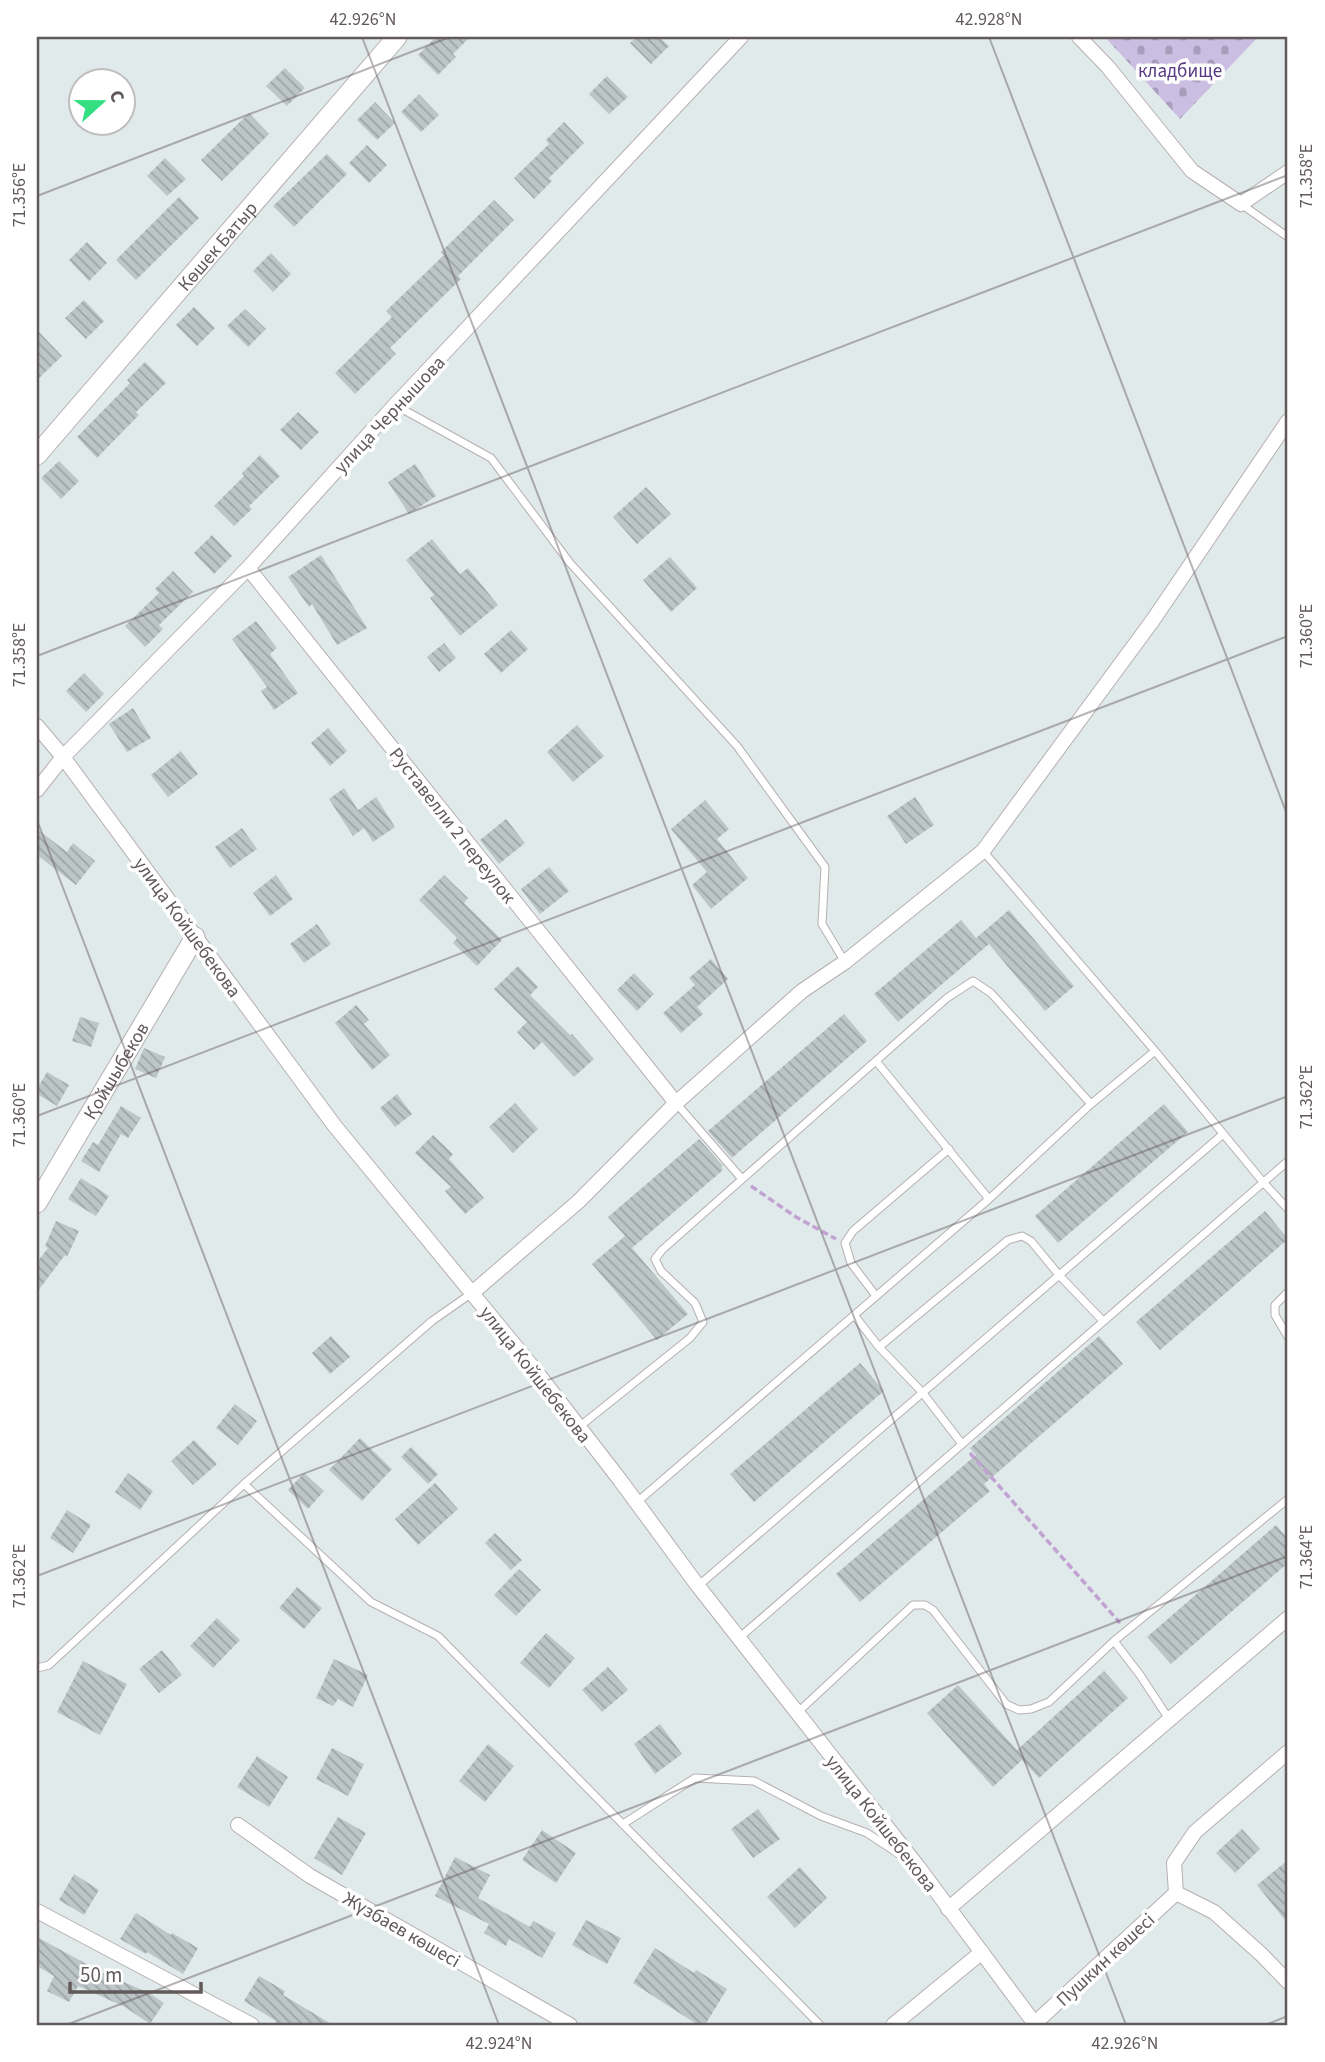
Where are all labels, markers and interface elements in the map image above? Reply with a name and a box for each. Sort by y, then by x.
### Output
text: 42.926°N [330,7,396,32]
text: 42.928°N [956,7,1022,32]
park label: кладбище [1138,58,1222,85]
north arrow [66,66,136,136]
text: С [102,86,131,106]
text: 71.358°E [1294,144,1319,208]
text: 71.356°E [7,163,32,227]
street label: Көшек Батыр [172,196,265,298]
street label: улица Чернышова [328,350,452,480]
text: 71.360°E [1294,604,1319,668]
text: 71.358°E [7,623,32,687]
street label: Руставелли 2 переулок [382,742,522,910]
street label: улица Койшебекова [127,852,247,1004]
street label: Қойшыбеков [78,1018,156,1125]
text: 71.362°E [1294,1065,1319,1129]
text: 71.360°E [7,1083,32,1147]
street label: улица Койшебекова [473,1301,597,1449]
text: 71.364°E [1294,1525,1319,1589]
text: 71.362°E [7,1544,32,1608]
street label: улица Койшебекова [819,1750,943,1898]
street label: Жүзбаев көшесі [337,1886,465,1975]
street label: Пушкин көшесі [1051,1907,1161,2013]
scale bar [70,1950,201,1994]
text: 50 m [80,1960,122,1990]
text: 42.924°N [466,2031,532,2056]
text: 42.926°N [1092,2031,1158,2056]

